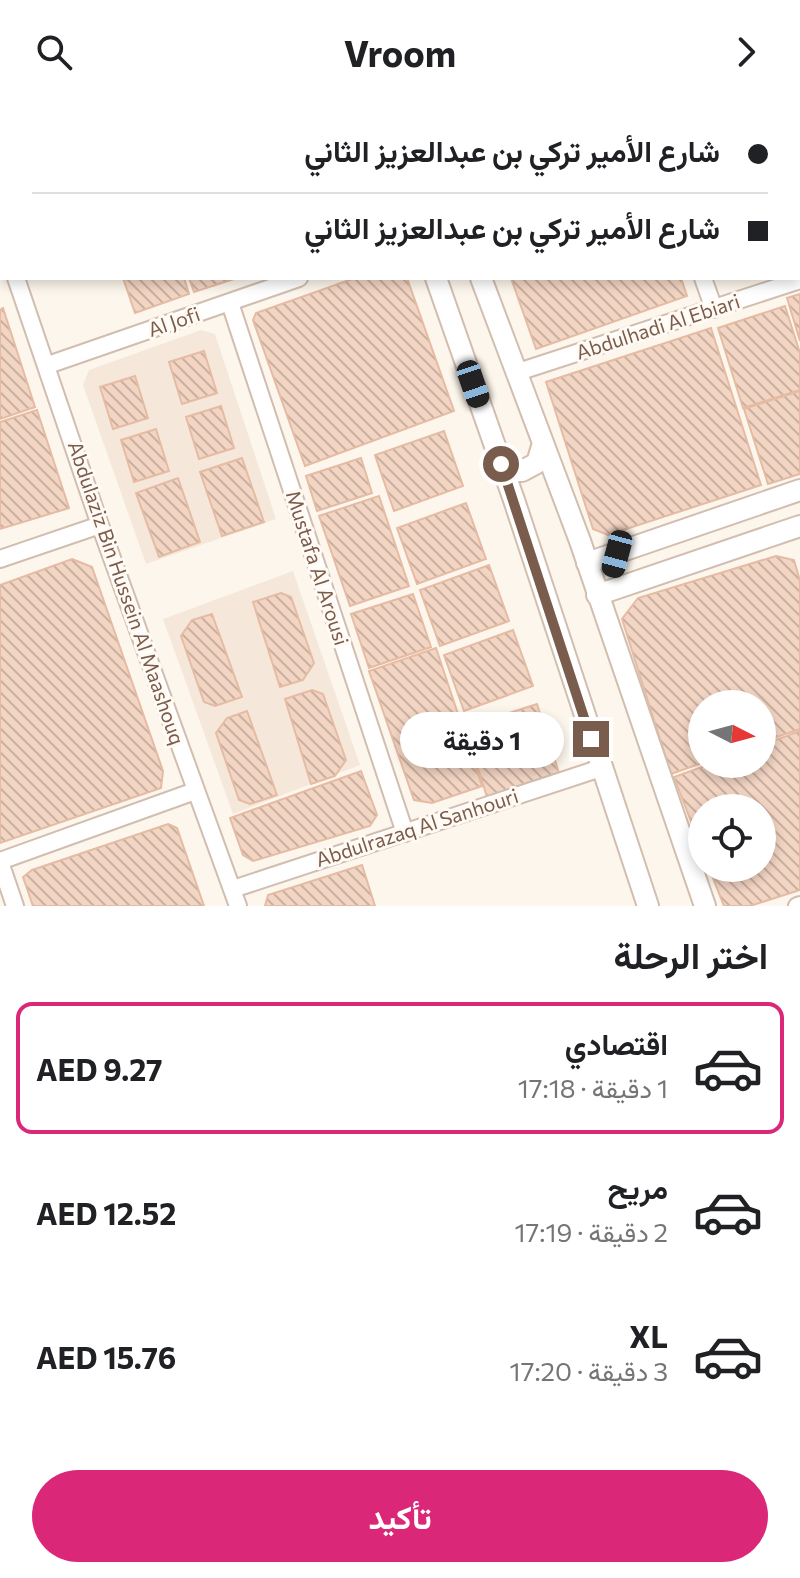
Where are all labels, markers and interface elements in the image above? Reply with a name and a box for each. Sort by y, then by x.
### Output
icon: search [32,30,76,74]
text: Vroom [344,30,456,74]
icon: forward [724,30,768,74]
text: شارع الأمير تركي بن عبدالعزيز الثاني [304,131,720,168]
text: شارع الأمير تركي بن عبدالعزيز الثاني [304,208,720,245]
street label: Abdulhadi Al Ebiari [573,288,743,364]
street label: Al Jofi [145,301,203,341]
car [454,357,492,411]
street label: Abdulaziz Bin Hussein Al Maashouq [64,438,190,748]
route start [483,446,519,482]
street label: Mustafa Al Arousi [282,487,354,648]
car [599,528,635,580]
north arrow [688,690,776,778]
map controls [688,690,776,882]
callout: 1 دقيقة [399,711,563,767]
route end [573,721,609,757]
text: 1 دقيقة [443,724,521,755]
street label: Abdulrazaq Al Sanhouri [312,783,521,871]
button: locate [688,794,776,882]
text: اختر الرحلة [613,932,768,976]
text: اقتصادي [565,1024,668,1061]
icon: car [692,1032,764,1104]
text: AED 9.27 [36,1050,163,1087]
text: 1 دقيقة · 17:18 [518,1072,668,1103]
text: مريح [608,1168,668,1205]
icon: car [692,1176,764,1248]
text: AED 12.52 [36,1194,176,1231]
text: 2 دقيقة · 17:19 [514,1216,668,1247]
text: XL [629,1317,668,1354]
icon: car [692,1320,764,1392]
text: AED 15.76 [36,1338,176,1375]
text: 3 دقيقة · 17:20 [510,1355,668,1386]
button: تأكيد [32,1470,768,1562]

